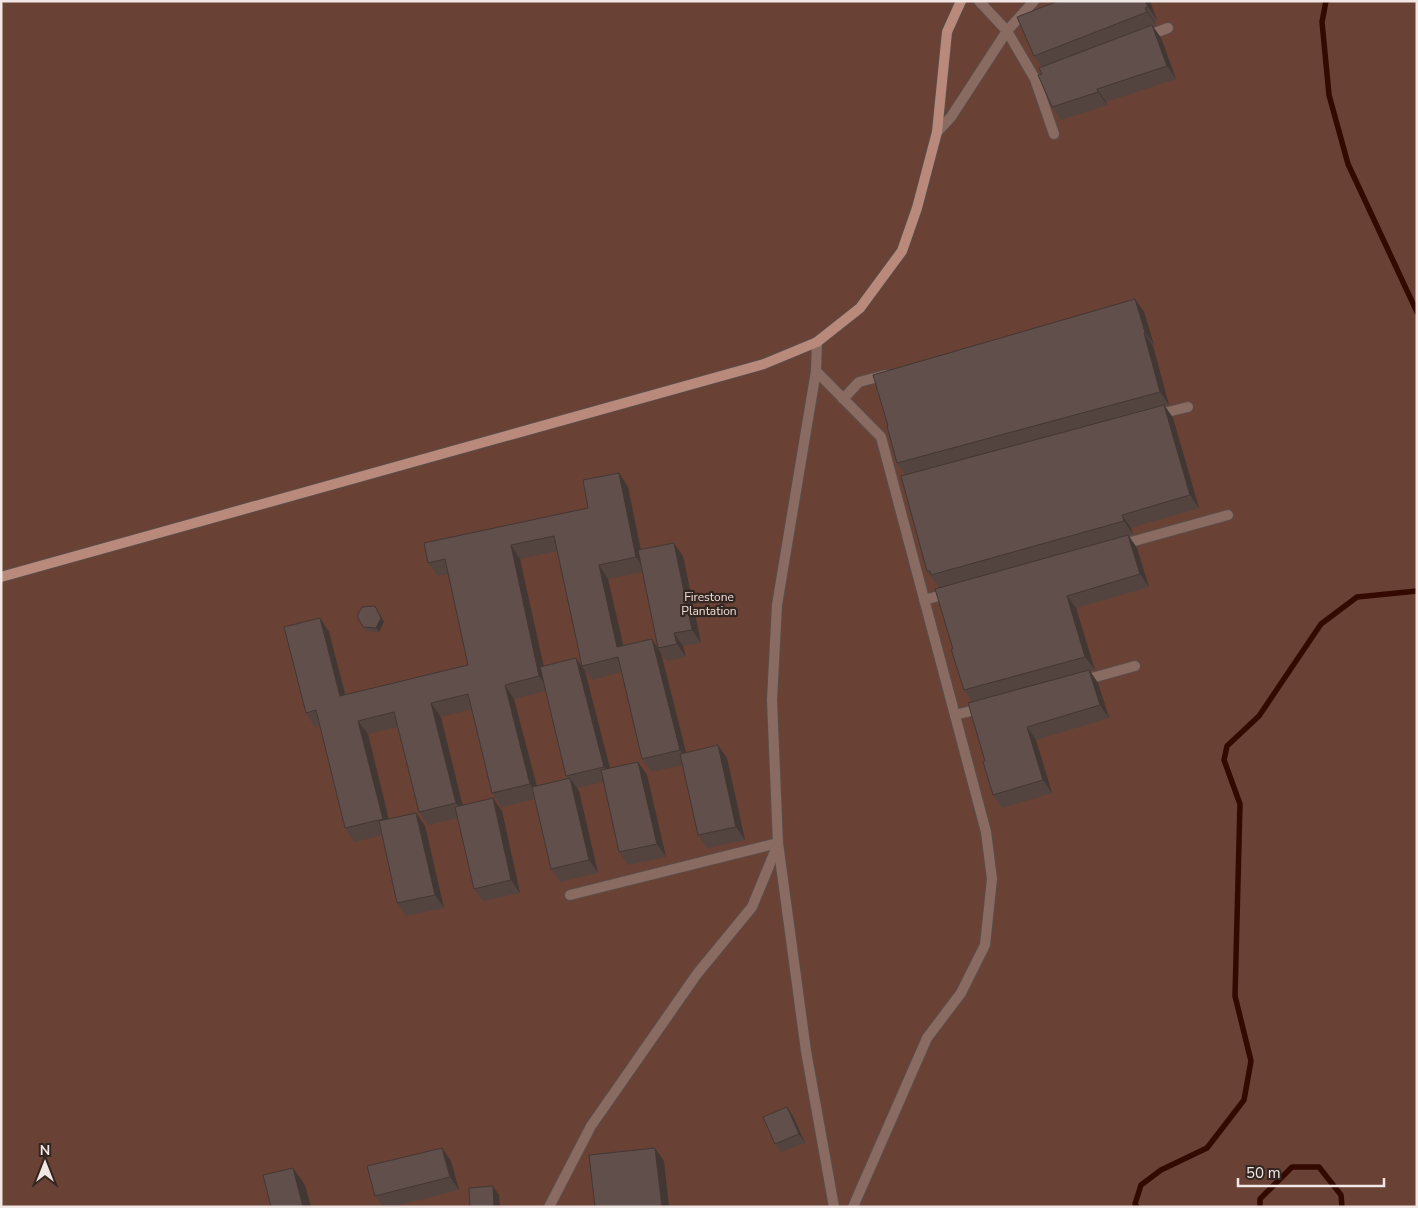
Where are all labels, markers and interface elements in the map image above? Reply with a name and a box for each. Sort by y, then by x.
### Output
park label: Firestone Plantation [681,589,737,619]
north arrow [20,1138,70,1188]
text: N [40,1141,50,1160]
scale bar [1238,1156,1384,1188]
text: 50 m [1246,1163,1281,1183]

